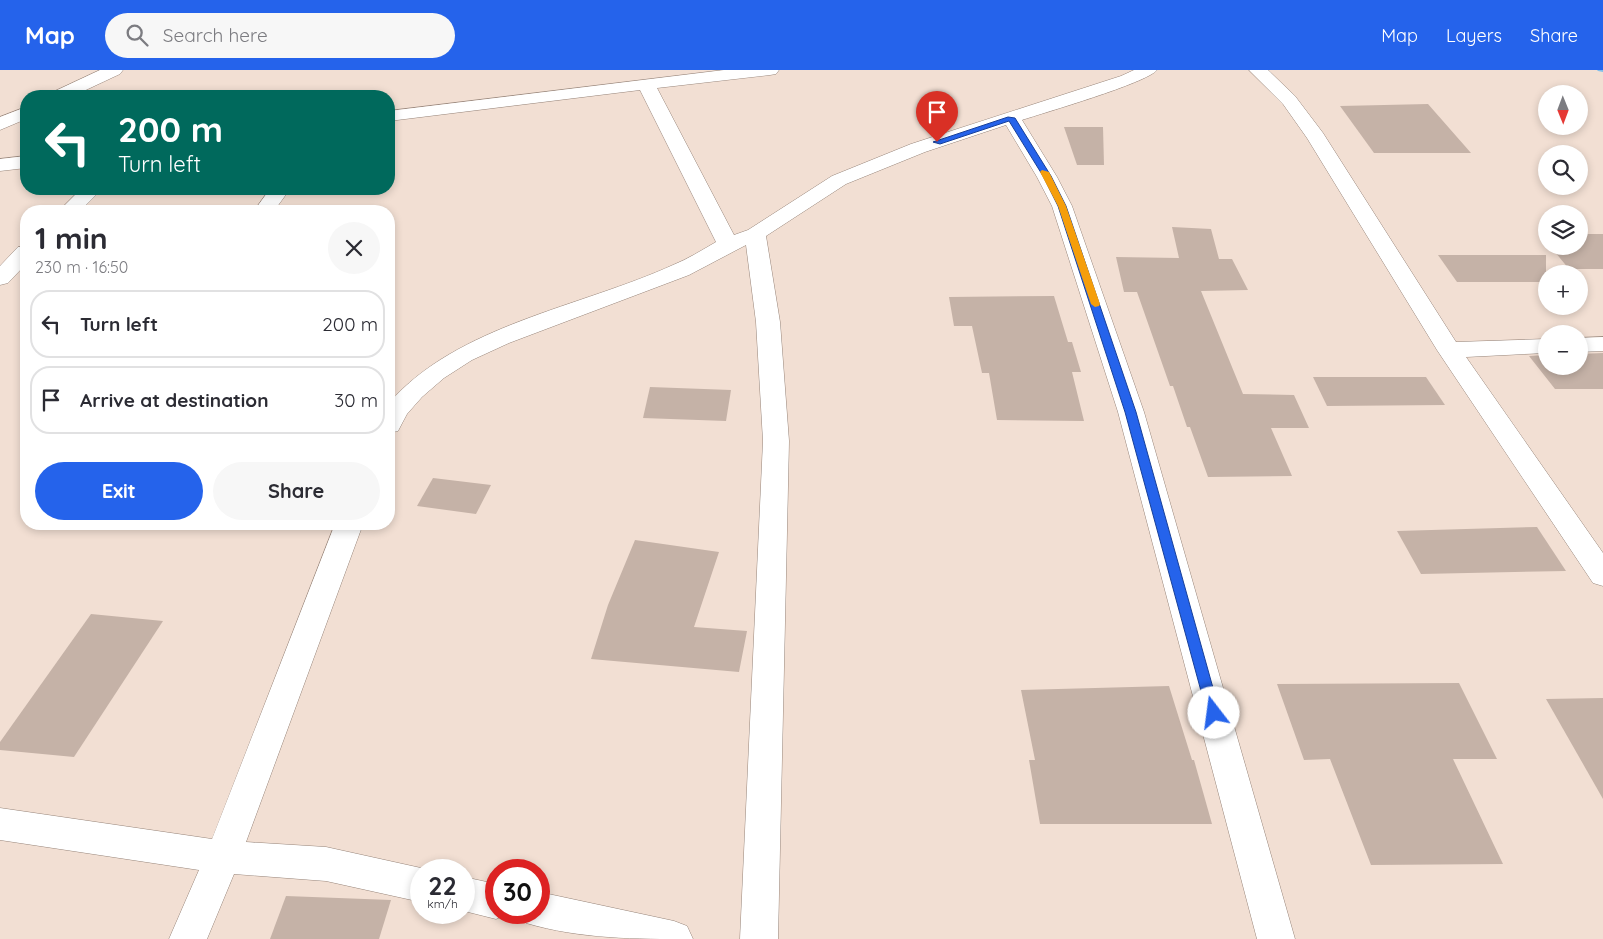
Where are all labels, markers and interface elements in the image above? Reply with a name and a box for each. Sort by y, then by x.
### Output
search box [105,13,455,58]
text: Map [25,20,75,50]
icon: search [123,21,151,49]
text: Search here [163,23,268,47]
text: Map [1381,24,1418,47]
text: Layers [1446,24,1502,47]
text: Share [1530,24,1578,47]
north arrow [1538,85,1588,135]
map controls [1538,85,1588,375]
pin [916,91,958,142]
icon: arrive [923,98,951,126]
text: 200 m [118,107,223,151]
icon: left [35,110,100,175]
button: search [1538,145,1588,195]
text: Turn left [118,150,201,178]
button: layers [1538,205,1588,255]
text: 1 min [35,219,108,257]
button: close [328,222,380,274]
text: 230 m · 16:50 [35,257,128,277]
button: + [1538,265,1588,315]
icon: left [37,310,65,338]
text: Turn left [80,312,158,336]
text: 200 m [322,312,378,336]
button: − [1538,325,1588,375]
icon: arrive [37,386,65,414]
text: Arrive at destination [80,388,269,412]
text: 30 m [334,388,378,412]
button: Exit [35,462,203,520]
button: Share [213,462,380,520]
position arrow [1187,686,1239,738]
speed limit sign: 30 [485,859,550,924]
text: 22 [428,870,457,901]
text: km/h [427,896,458,911]

